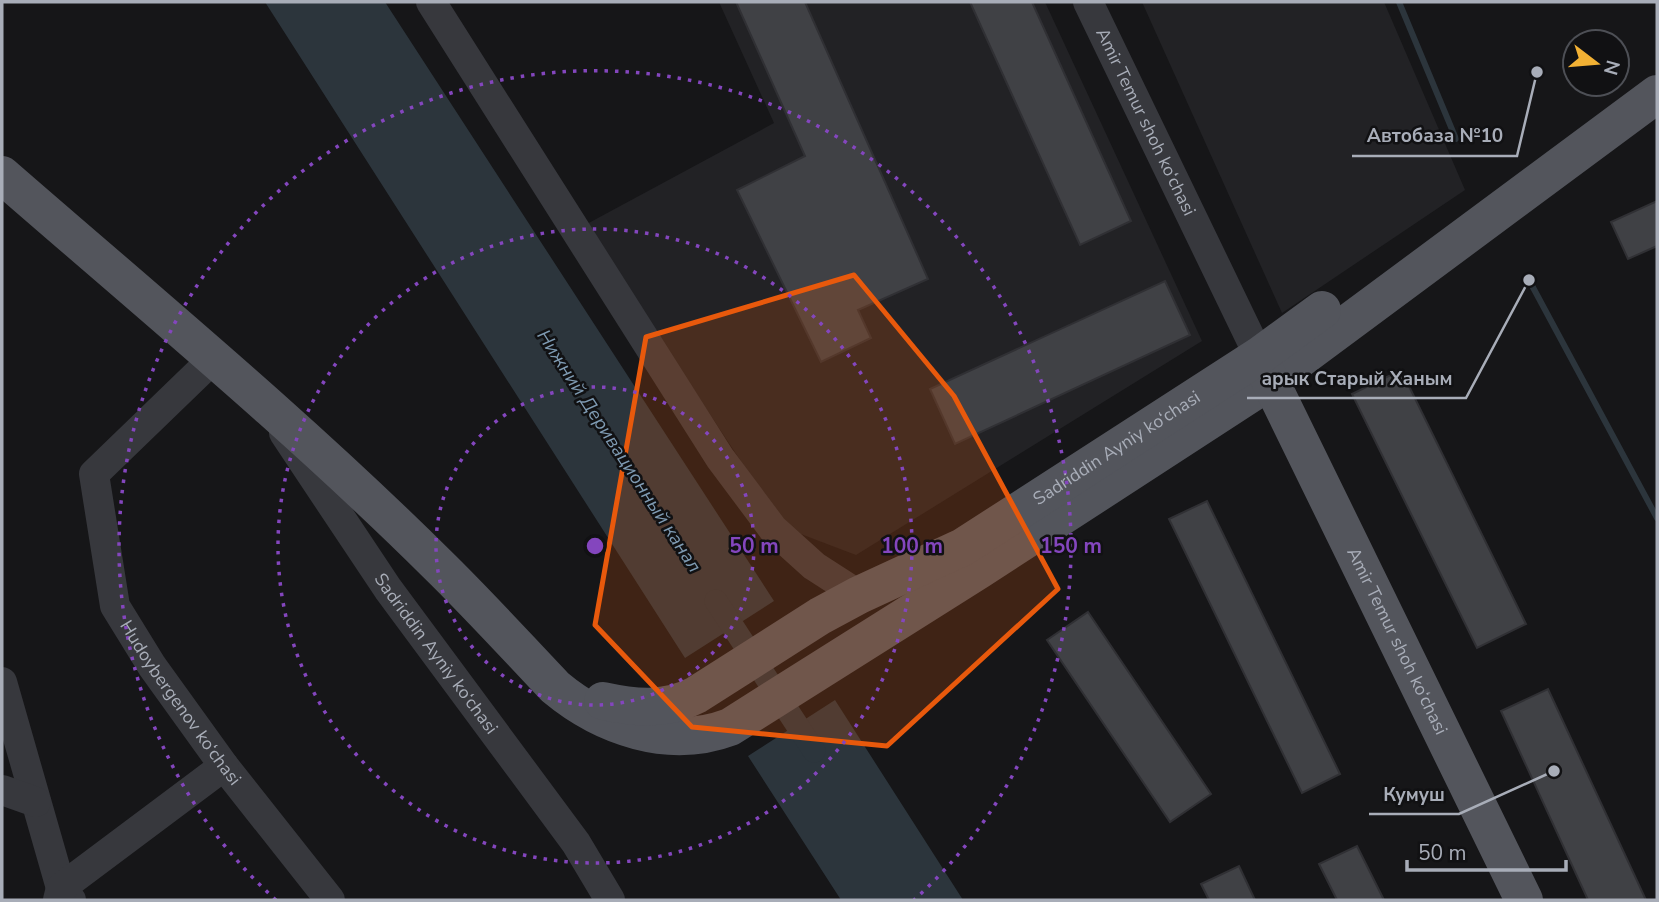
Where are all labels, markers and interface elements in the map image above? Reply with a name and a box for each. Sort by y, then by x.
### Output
street label: Amir Temur shoh ko‘chasi [1090,24,1201,220]
north arrow [1561,28,1631,98]
text: N [1597,57,1626,78]
callout: Автобаза №10 [1352,116,1517,156]
text: Автобаза №10 [1367,123,1503,149]
water label: Нижний Деривационный канал [531,325,707,578]
callout: арык Старый Ханым [1247,358,1466,398]
text: арык Старый Ханым [1261,366,1453,392]
street label: Sadriddin Ayniy ko‘chasi [1028,385,1205,511]
text: 50 m [729,532,779,560]
text: 100 m [881,532,943,560]
text: 150 m [1040,532,1102,560]
centre of rings [583,534,607,558]
street label: Amir Temur shoh ko‘chasi [1341,543,1453,739]
street label: Sadriddin Ayniy ko‘chasi [369,568,503,739]
street label: Hudoybergenov ko‘chasi [115,615,247,790]
callout: Кумуш [1369,774,1459,814]
text: Кумуш [1383,782,1445,808]
scale bar [1407,828,1566,872]
text: 50 m [1418,839,1467,867]

